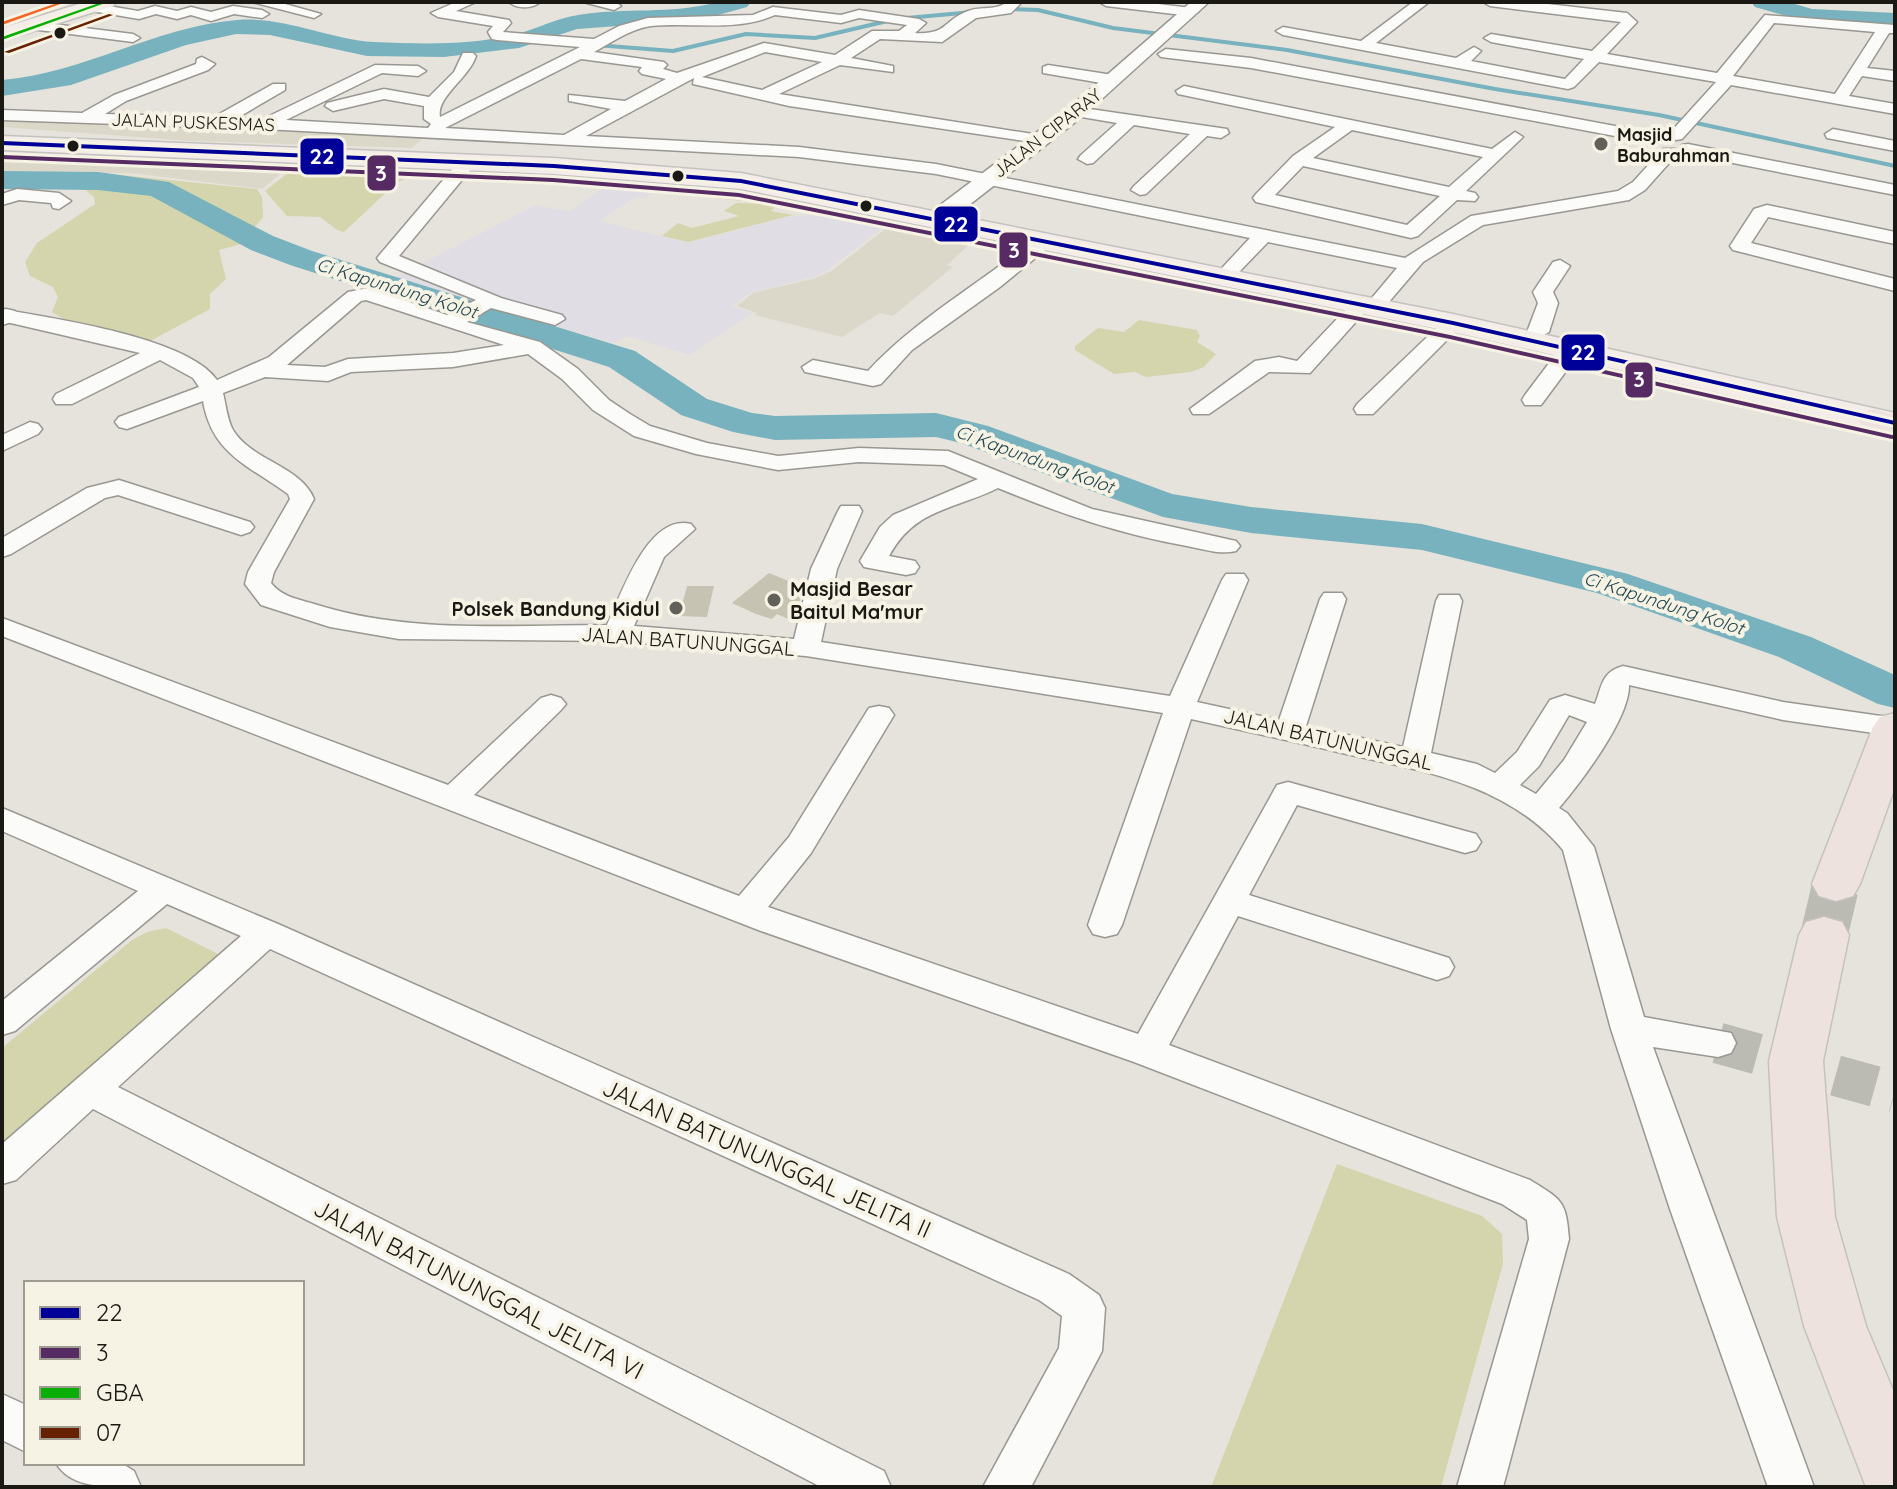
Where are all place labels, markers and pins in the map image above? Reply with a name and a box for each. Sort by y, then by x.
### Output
unlabelled marker [52,25,68,41]
place label: Masjid Baburahman [1617,123,1730,167]
marker: Masjid Baburahman [1592,135,1610,153]
unlabelled marker [65,138,81,154]
unlabelled marker [670,168,686,184]
unlabelled marker [858,198,874,214]
place label: Masjid Besar Baitul Ma'mur [790,576,924,624]
marker: Masjid Besar Baitul Ma'mur [765,591,783,609]
place label: Polsek Bandung Kidul [452,596,660,621]
marker: Polsek Bandung Kidul [667,599,685,617]

